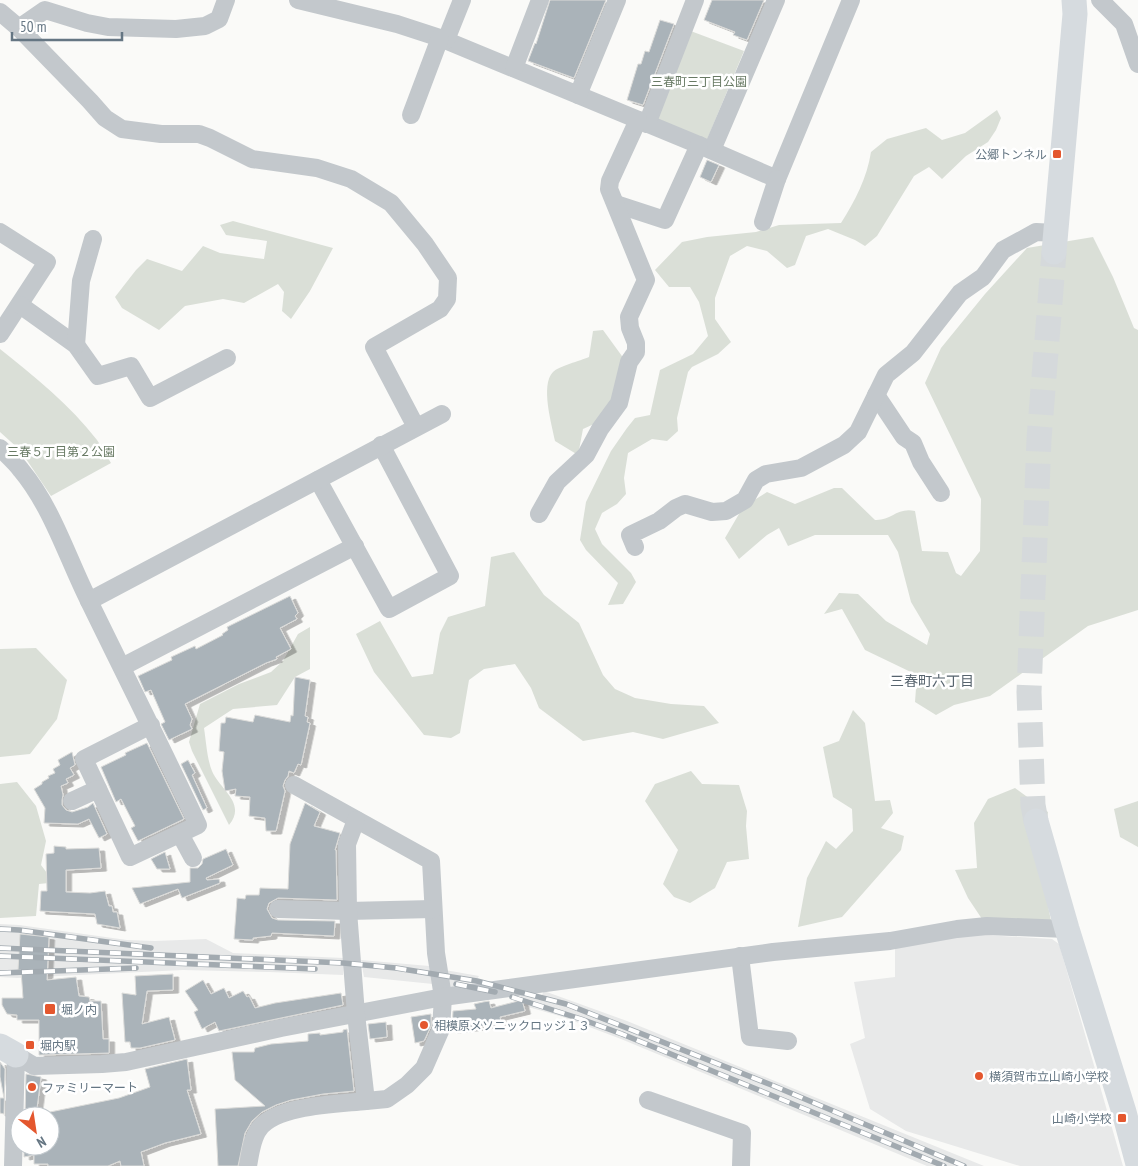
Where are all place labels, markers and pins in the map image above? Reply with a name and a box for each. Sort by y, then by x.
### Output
place label: 公郷トンネル [975,147,1047,162]
marker: 公郷トンネル [1051,148,1063,160]
marker: 堀ノ内 [43,1002,57,1016]
place label: 堀ノ内 [61,1002,97,1017]
place label: 相模原メソニックロッジ１３ [434,1018,590,1033]
marker: 相模原メソニックロッジ１３ [418,1019,430,1031]
place label: 堀内駅 [40,1038,76,1053]
marker: 堀内駅 [24,1039,36,1051]
place label: 横須賀市立山崎小学校 [989,1069,1109,1084]
marker: 横須賀市立山崎小学校 [973,1070,985,1082]
place label: ファミリーマート [42,1080,138,1095]
marker: ファミリーマート [26,1081,38,1093]
place label: 山崎小学校 [1052,1111,1112,1126]
marker: 山崎小学校 [1116,1112,1128,1124]

